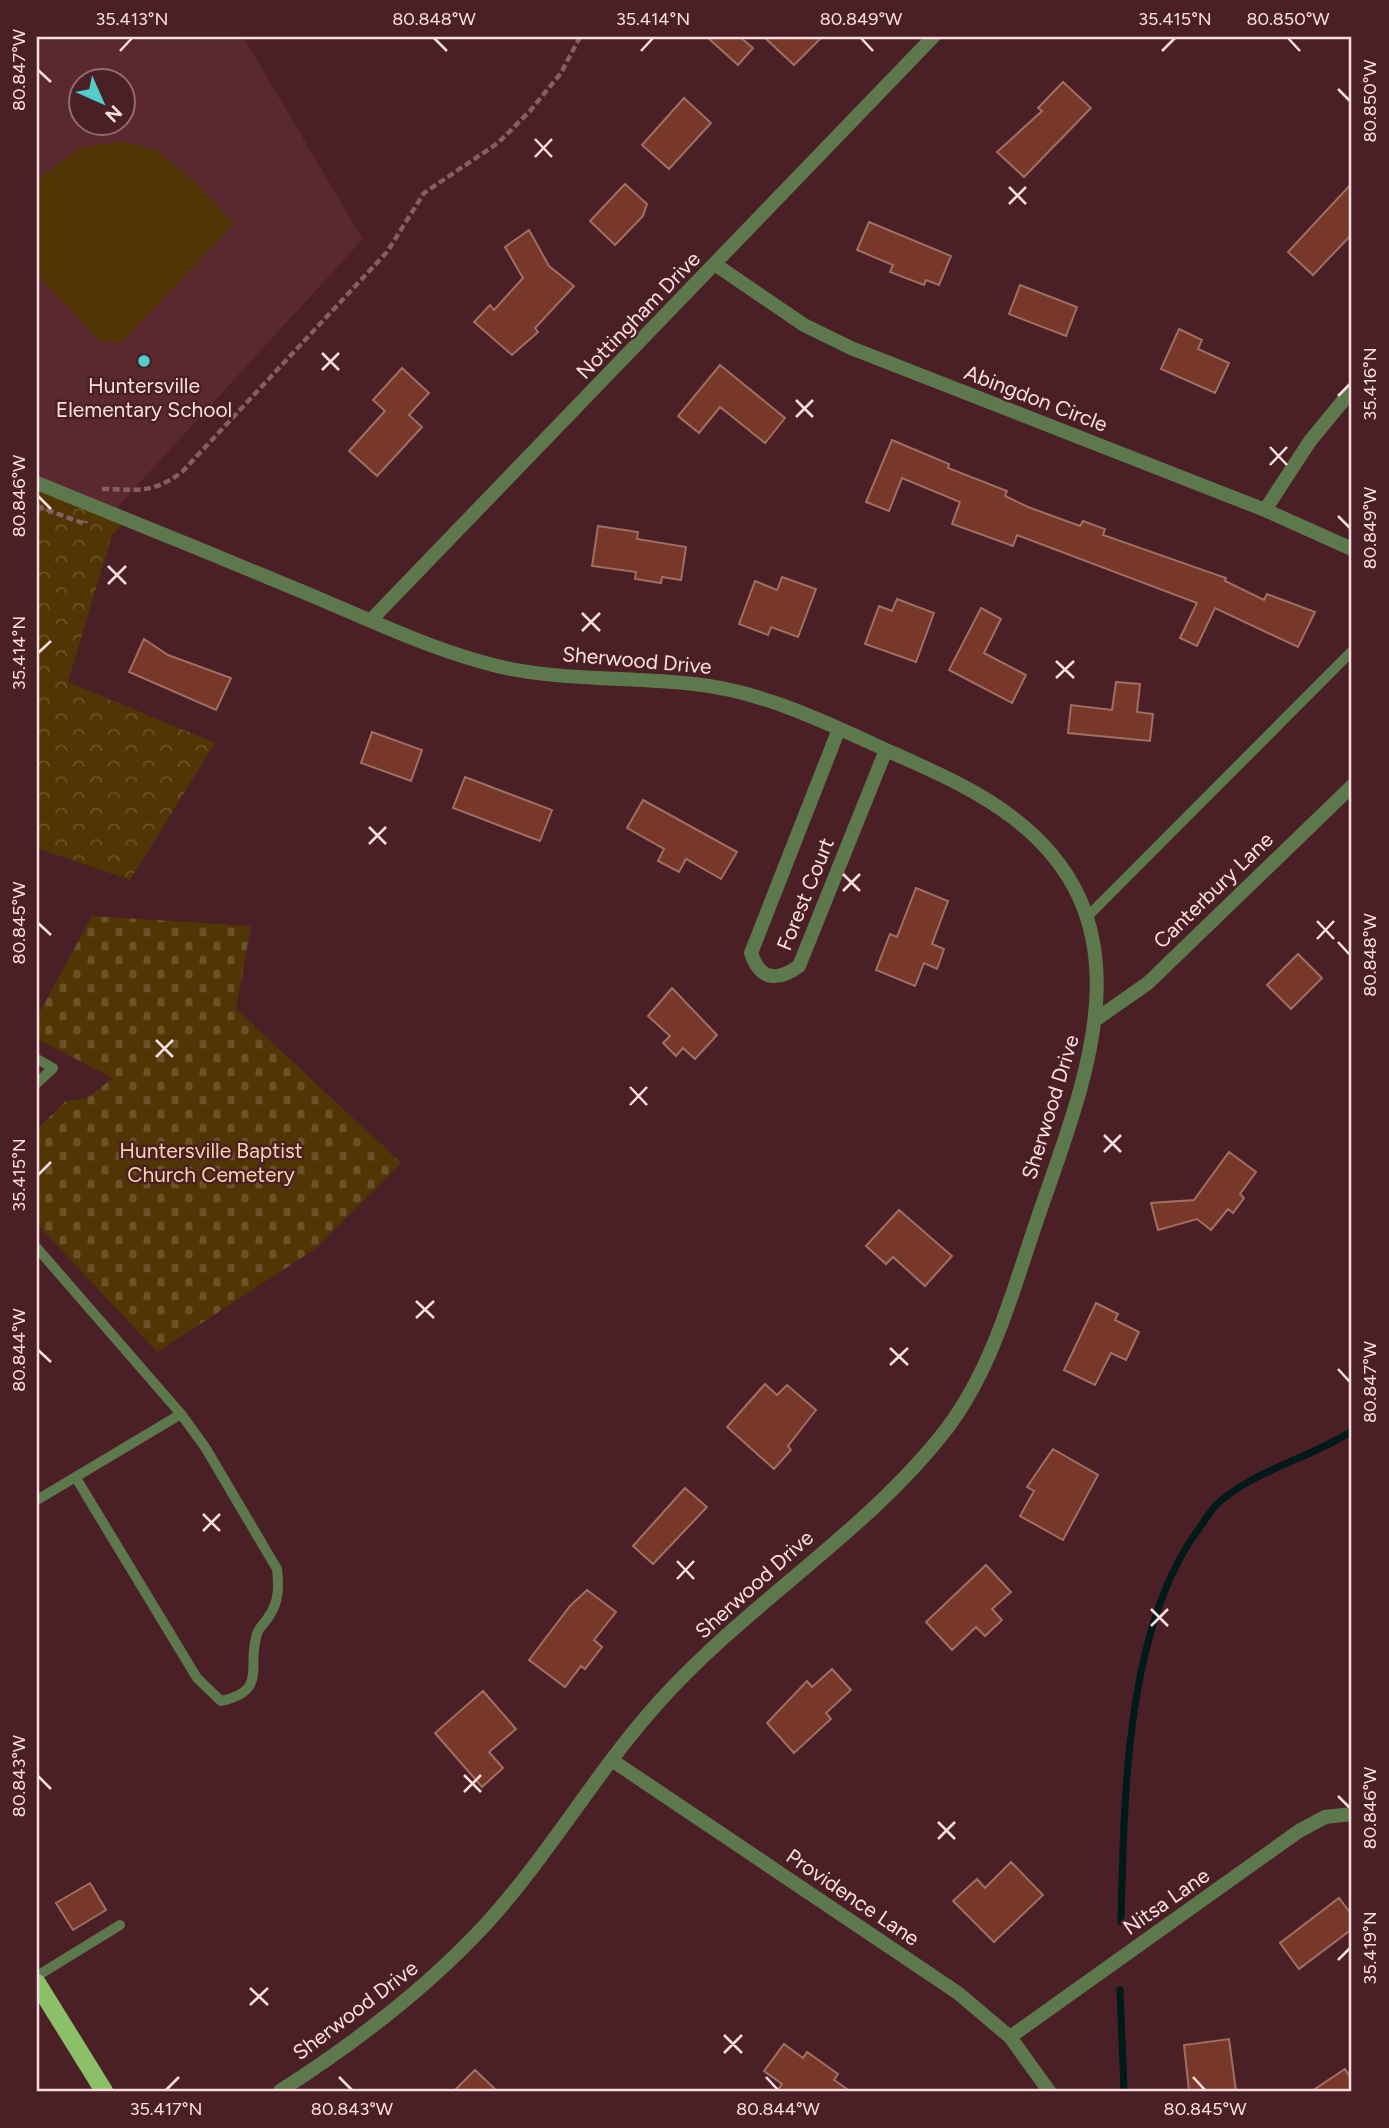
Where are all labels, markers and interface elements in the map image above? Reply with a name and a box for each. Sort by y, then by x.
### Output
text: 35.413°N [96,8,168,30]
text: 80.848°W [392,8,476,30]
text: 35.414°N [616,8,690,30]
text: 80.849°W [820,8,903,30]
text: 35.415°N [1138,8,1212,30]
text: 80.850°W [1246,8,1330,30]
text: 80.847°W [8,28,30,111]
text: 80.850°W [1359,59,1381,143]
north arrow [66,66,136,136]
text: N [100,100,127,127]
street label: Nottingham Drive [571,246,705,384]
text: 35.416°N [1359,347,1381,421]
marker: Huntersville Elementary School [136,353,152,369]
street label: Abingdon Circle [961,359,1111,437]
place label: Huntersville Elementary School [56,373,232,422]
text: 80.846°W [8,454,30,537]
text: 80.849°W [1359,486,1381,569]
text: 35.414°N [8,616,30,690]
street label: Sherwood Drive [561,641,713,679]
street label: Canterbury Lane [1148,827,1278,953]
street label: Forest Court [771,834,839,954]
text: 80.845°W [8,881,30,964]
text: 80.848°W [1359,913,1381,997]
street label: Sherwood Drive [1016,1032,1084,1182]
text: 35.415°N [8,1138,30,1212]
park label: Huntersville Baptist Church Cemetery [119,1138,303,1187]
text: 80.844°W [8,1307,30,1392]
text: 80.847°W [1359,1340,1381,1423]
street label: Sherwood Drive [690,1525,818,1643]
text: 80.843°W [8,1734,30,1817]
text: 80.846°W [1359,1766,1381,1849]
street label: Providence Lane [782,1843,924,1951]
street label: Nitsa Lane [1118,1862,1214,1940]
text: 35.419°N [1359,1911,1381,1985]
street label: Sherwood Drive [288,1955,422,2065]
text: 35.417°N [130,2098,202,2120]
text: 80.843°W [311,2098,394,2120]
text: 80.844°W [736,2098,821,2120]
text: 80.845°W [1164,2098,1247,2120]

